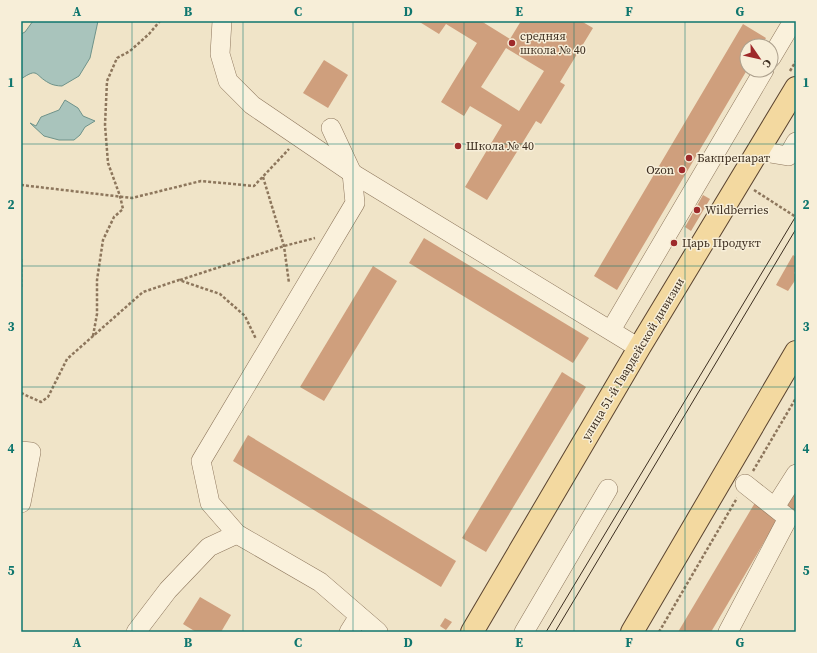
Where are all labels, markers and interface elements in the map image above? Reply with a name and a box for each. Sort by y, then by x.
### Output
text: A [73,3,82,20]
text: B [184,3,193,20]
text: C [294,3,302,20]
text: D [403,3,413,20]
text: E [515,3,523,20]
text: F [625,3,633,20]
text: G [736,3,745,20]
place label: средняя школа № 40 [520,28,586,58]
marker: средняя школа № 40 [507,38,517,48]
north arrow [739,38,779,78]
text: С [759,56,775,70]
text: 1 [7,74,15,91]
text: 1 [802,74,810,91]
place label: Школа № 40 [466,138,534,154]
marker: Школа № 40 [453,141,463,151]
place label: Бакпрепарат [697,150,771,166]
marker: Бакпрепарат [684,153,694,163]
place label: Ozon [646,162,674,178]
marker: Ozon [677,165,687,175]
text: 2 [7,196,15,213]
text: 2 [802,196,810,213]
place label: Wildberries [705,202,768,218]
marker: Wildberries [692,205,702,215]
place label: Царь Продукт [682,235,761,251]
marker: Царь Продукт [669,238,679,248]
street label: улица 51-й Гвардейской дивизии [578,274,688,443]
text: 3 [7,318,15,335]
text: 3 [802,318,810,335]
text: 4 [7,440,15,457]
text: 4 [802,440,810,457]
text: 5 [7,562,15,579]
text: 5 [802,562,810,579]
text: A [73,634,82,651]
text: B [184,634,193,651]
text: C [294,634,302,651]
text: D [403,634,413,651]
text: E [515,634,523,651]
text: F [625,634,633,651]
text: G [736,634,745,651]

